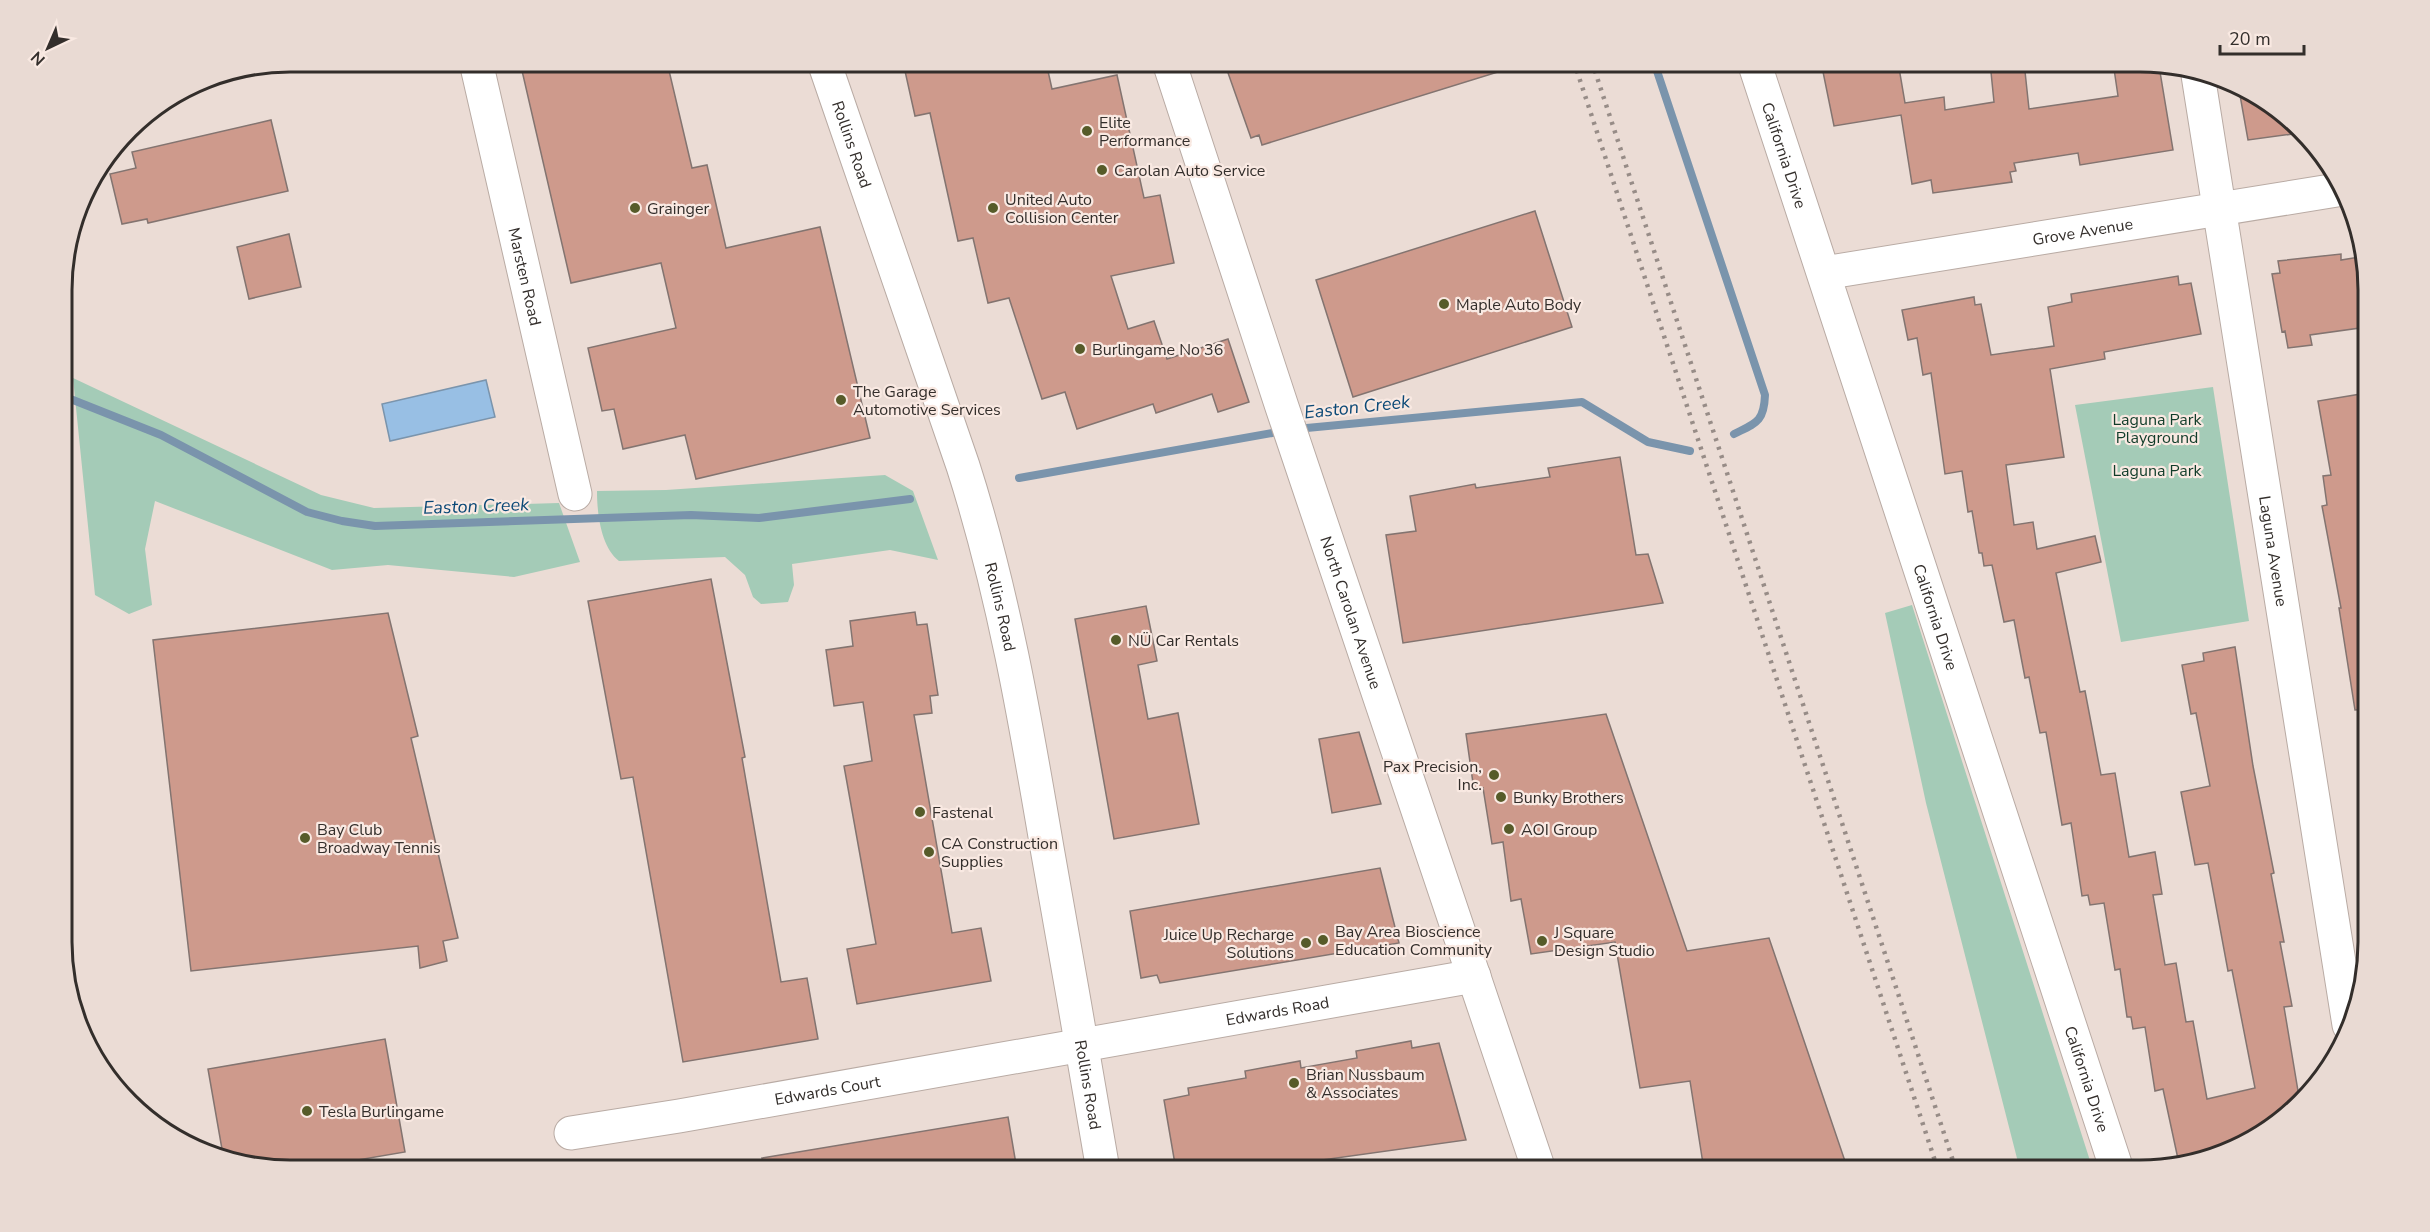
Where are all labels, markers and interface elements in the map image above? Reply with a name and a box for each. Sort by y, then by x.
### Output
north arrow [18,18,78,78]
scale bar [2220,18,2304,56]
text: 20 m [2229,27,2271,51]
text: N [26,46,50,70]
street label: Rollins Road [826,98,877,191]
street label: California Drive [1756,99,1811,211]
place label: Elite Performance [1099,112,1190,152]
marker: Elite Performance [1080,124,1094,138]
place label: Carolan Auto Service [1114,160,1265,182]
marker: Carolan Auto Service [1095,163,1109,177]
place label: United Auto Collision Center [1005,189,1119,229]
place label: Grainger [647,198,709,220]
marker: Grainger [628,201,642,215]
marker: United Auto Collision Center [986,201,1000,215]
street label: Grove Avenue [2031,213,2135,251]
street label: Marsten Road [502,225,546,328]
place label: Maple Auto Body [1456,294,1582,316]
marker: Maple Auto Body [1437,297,1451,311]
place label: Burlingame No 36 [1092,339,1223,361]
marker: Burlingame No 36 [1073,342,1087,356]
place label: The Garage Automotive Services [853,381,1001,421]
water label: Easton Creek [1303,389,1412,424]
marker: The Garage Automotive Services [834,393,848,407]
park label: Laguna Park Playground [2112,409,2203,449]
park label: Laguna Park [2112,460,2203,482]
water label: Easton Creek [423,492,530,520]
street label: Laguna Avenue [2253,494,2292,608]
street label: North Carolan Avenue [1314,534,1386,692]
street label: Rollins Road [979,560,1021,653]
street label: California Drive [1907,561,1963,673]
place label: NÜ Car Rentals [1128,630,1239,652]
marker: NÜ Car Rentals [1109,633,1123,647]
place label: Pax Precision, Inc. [1383,756,1482,796]
marker: Pax Precision, Inc. [1487,768,1501,782]
place label: Bunky Brothers [1513,787,1624,809]
marker: Bunky Brothers [1494,790,1508,804]
place label: Fastenal [932,802,993,824]
marker: Fastenal [913,805,927,819]
place label: Bay Club Broadway Tennis [317,819,441,859]
place label: AOI Group [1521,819,1597,841]
marker: AOI Group [1502,822,1516,836]
marker: Bay Club Broadway Tennis [298,831,312,845]
place label: CA Construction Supplies [941,833,1058,873]
marker: CA Construction Supplies [922,845,936,859]
place label: Bay Area Bioscience Education Community [1335,921,1493,961]
place label: J Square Design Studio [1553,922,1655,962]
place label: Juice Up Recharge Solutions [1163,924,1294,964]
marker: Bay Area Bioscience Education Community [1316,933,1330,947]
marker: J Square Design Studio [1535,934,1549,948]
marker: Juice Up Recharge Solutions [1299,936,1313,950]
street label: Edwards Road [1224,992,1331,1031]
street label: California Drive [2059,1023,2114,1135]
street label: Rollins Road [1069,1038,1106,1132]
place label: Brian Nussbaum & Associates [1306,1064,1425,1104]
street label: Edwards Court [773,1071,883,1111]
marker: Brian Nussbaum & Associates [1287,1076,1301,1090]
place label: Tesla Burlingame [319,1101,444,1123]
marker: Tesla Burlingame [300,1104,314,1118]

